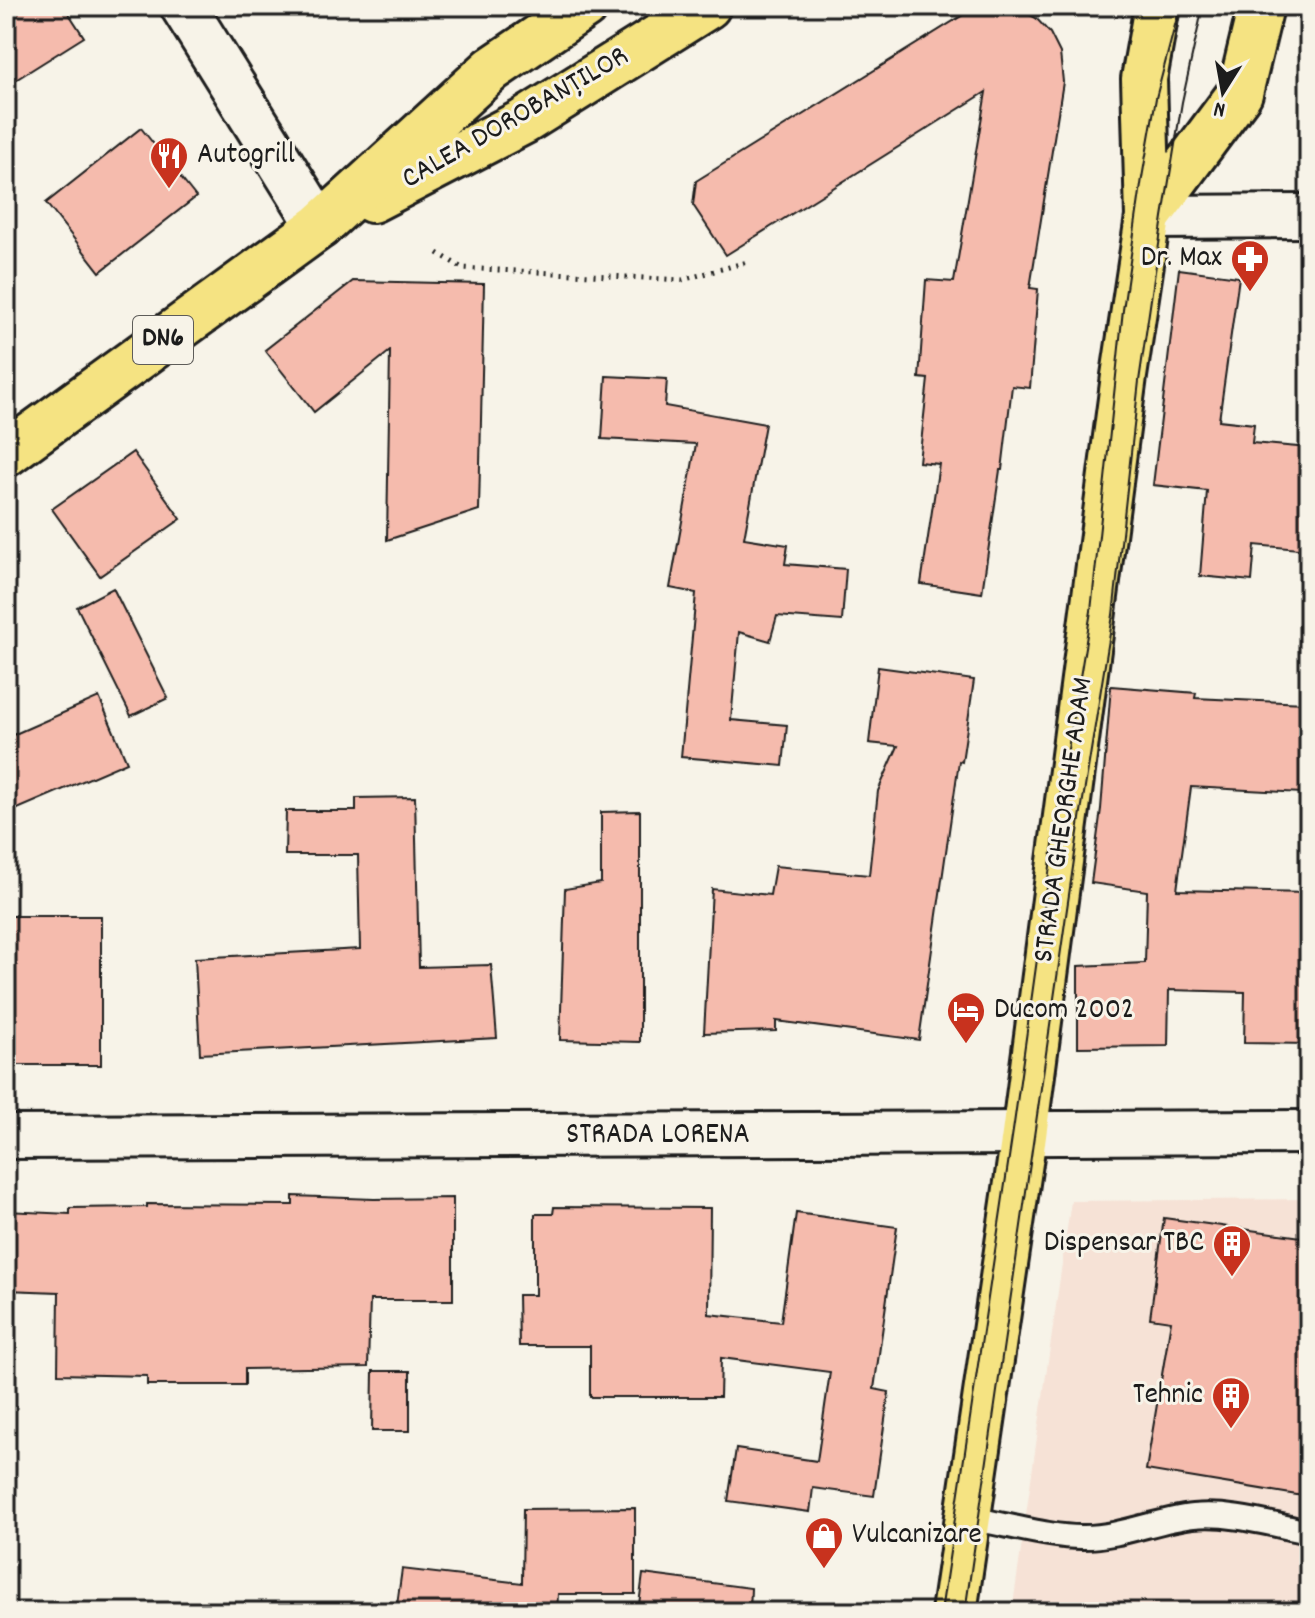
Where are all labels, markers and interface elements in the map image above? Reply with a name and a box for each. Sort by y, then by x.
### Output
street label: CALEA DOROBANȚILOR [395,36,637,202]
north arrow [1183,52,1263,132]
text: N [1211,92,1228,124]
restaurant icon: Autogrill [148,135,190,190]
place label: Autogrill [197,135,295,178]
place label: Dr. Max [1141,238,1222,281]
pharmacy icon: Dr. Max [1229,238,1271,293]
road number: DN6 [133,316,193,364]
street label: STRADA GHEORGHE ADAM [1024,675,1106,965]
hotel icon: Ducom 2002 [945,990,987,1045]
place label: Ducom 2002 [994,990,1134,1033]
street label: STRADA LORENA [566,1115,750,1158]
place label: Dispensar TBC [1044,1223,1204,1266]
building icon: Dispensar TBC [1211,1223,1253,1278]
place label: Tehnic [1133,1375,1203,1418]
building icon: Tehnic [1210,1375,1252,1430]
shop icon: Vulcanizare [803,1515,845,1570]
place label: Vulcanizare [852,1515,982,1558]

